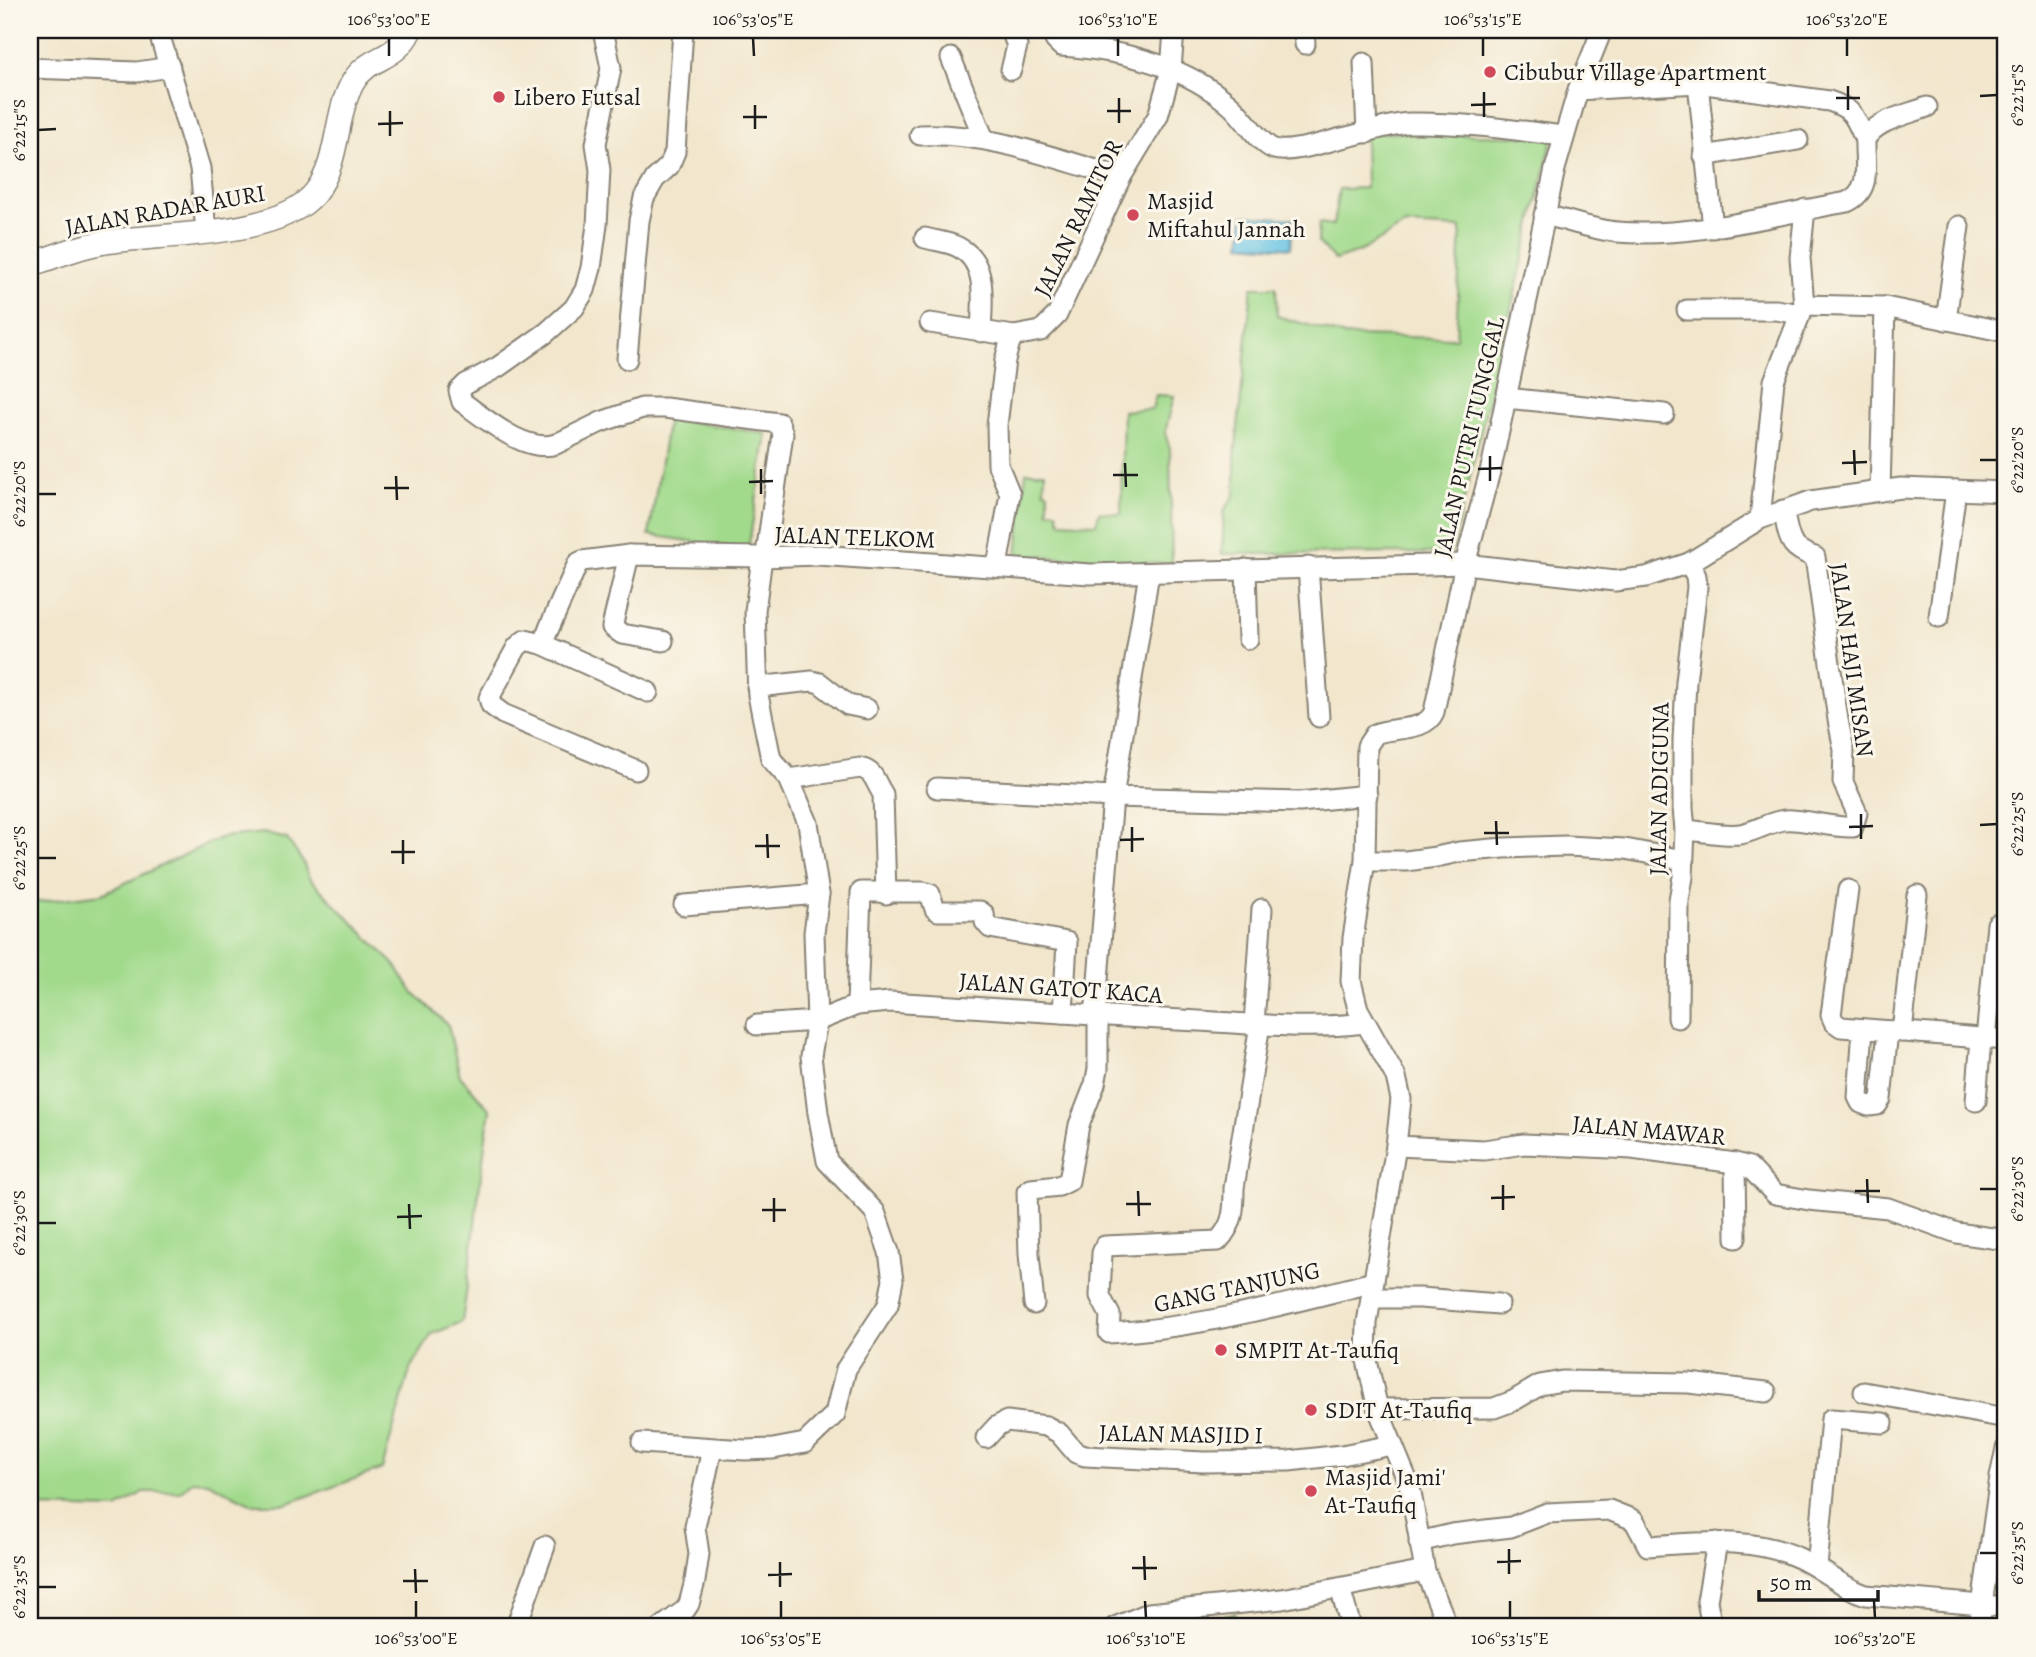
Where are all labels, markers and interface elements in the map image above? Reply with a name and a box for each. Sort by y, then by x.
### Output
text: 106°53'00"E [347,7,431,31]
text: 106°53'05"E [712,7,794,31]
text: 106°53'10"E [1078,7,1158,31]
text: 106°53'15"E [1444,7,1522,31]
text: 106°53'20"E [1806,7,1888,31]
place label: Cibubur Village Apartment [1504,56,1767,88]
marker: Cibubur Village Apartment [1482,64,1498,80]
text: 6°22'15"S [2005,64,2029,126]
place label: Libero Futsal [513,81,641,113]
marker: Libero Futsal [491,89,507,105]
text: 6°22'15"S [7,99,31,161]
street label: JALAN RAMITOR [1026,134,1130,302]
street label: JALAN RADAR AURI [62,177,268,243]
place label: Masjid Miftahul Jannah [1147,185,1306,245]
marker: Masjid Miftahul Jannah [1125,207,1141,223]
street label: JALAN PUTRI TUNGGAL [1426,313,1512,560]
text: 6°22'20"S [2005,426,2029,494]
text: 6°22'20"S [7,460,31,528]
street label: JALAN TELKOM [774,518,936,556]
street label: JALAN HAJI MISAN [1823,561,1881,759]
street label: JALAN ADIGUNA [1641,701,1677,876]
text: 6°22'25"S [2005,791,2029,857]
text: 6°22'25"S [7,825,31,891]
street label: JALAN GATOT KACA [958,965,1165,1011]
street label: JALAN MAWAR [1571,1107,1727,1153]
text: 6°22'30"S [2005,1156,2029,1222]
text: 6°22'30"S [7,1190,31,1256]
street label: GANG TANJUNG [1151,1254,1323,1320]
place label: SMPIT At-Taufiq [1235,1334,1399,1366]
marker: SMPIT At-Taufiq [1213,1342,1229,1358]
place label: SDIT At-Taufiq [1325,1394,1473,1426]
marker: SDIT At-Taufiq [1303,1402,1319,1418]
street label: JALAN MASJID I [1099,1417,1263,1451]
place label: Masjid Jami' At-Taufiq [1324,1461,1446,1521]
marker: Masjid Jami' At-Taufiq [1303,1483,1319,1499]
text: 6°22'35"S [2005,1521,2029,1585]
text: 6°22'35"S [7,1555,31,1619]
scale bar [1759,1559,1878,1603]
text: 50 m [1770,1569,1812,1597]
text: 106°53'00"E [374,1626,458,1650]
text: 106°53'05"E [740,1626,822,1650]
text: 106°53'10"E [1106,1626,1186,1650]
text: 106°53'15"E [1471,1626,1549,1650]
text: 106°53'20"E [1834,1626,1916,1650]

